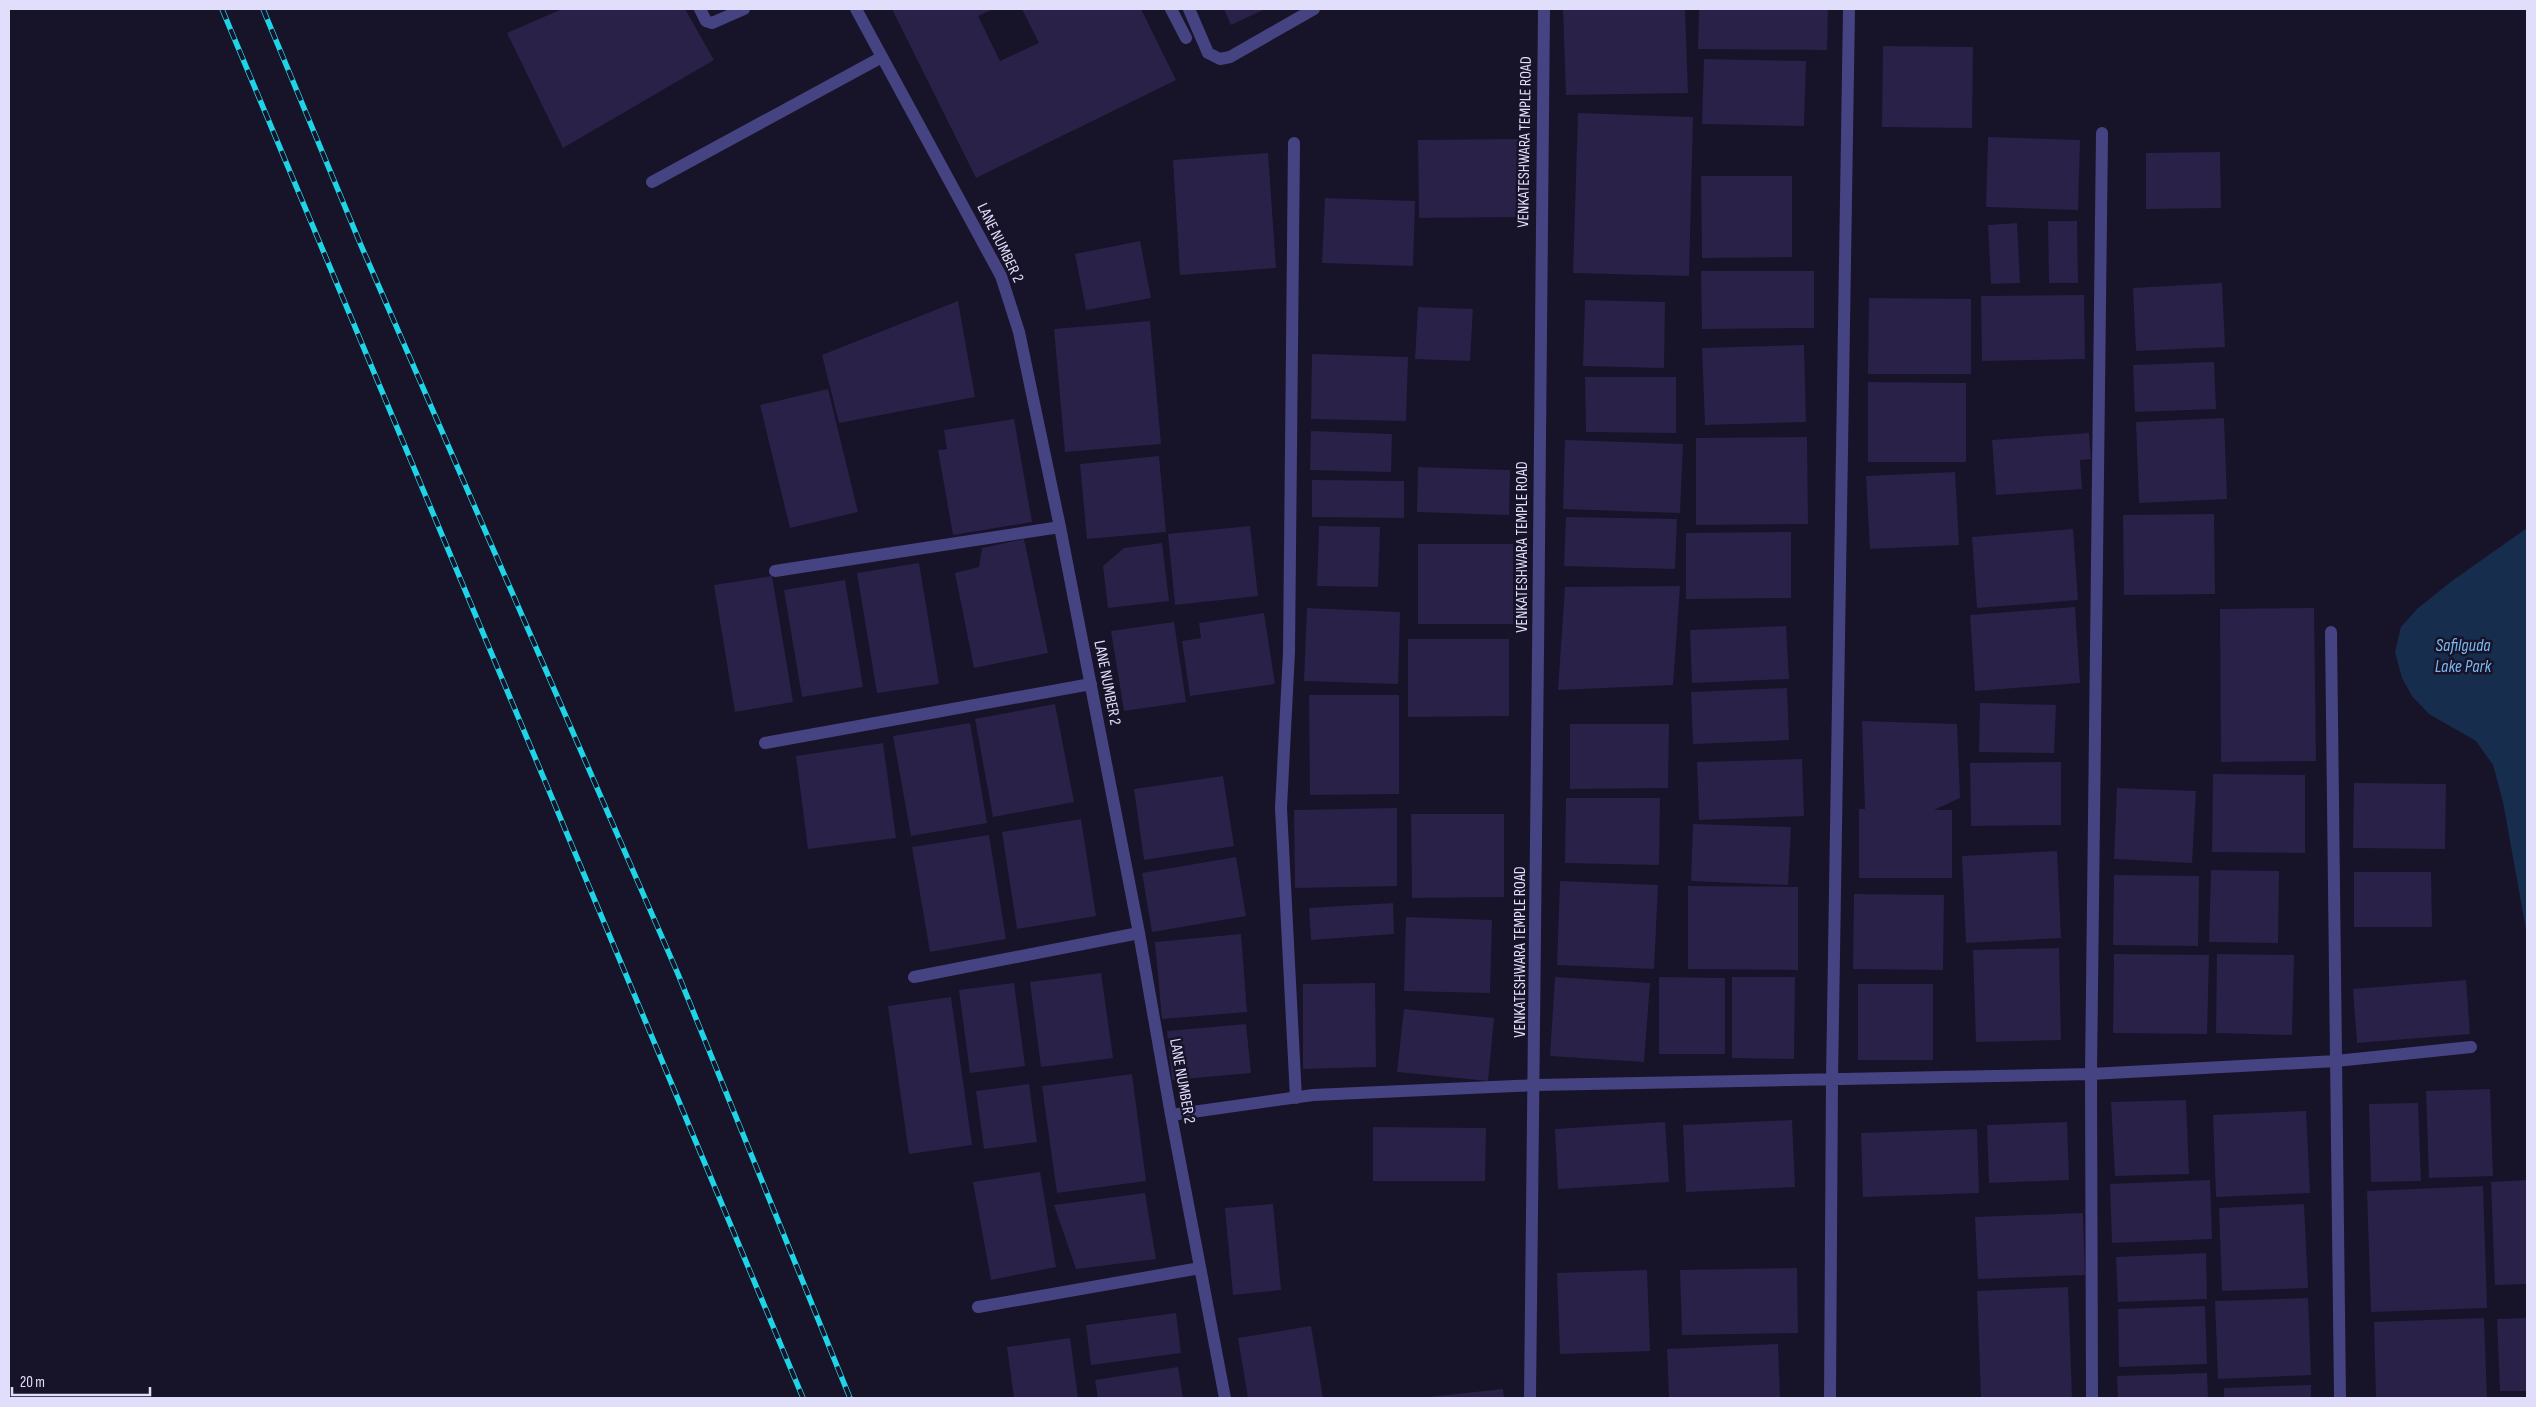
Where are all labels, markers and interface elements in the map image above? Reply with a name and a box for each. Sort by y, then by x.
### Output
street label: VENKATESHWARA TEMPLE ROAD [1514,56,1536,228]
street label: LANE NUMBER 2 [973,200,1027,286]
street label: VENKATESHWARA TEMPLE ROAD [1513,461,1532,633]
water label: Safilguda Lake Park [2435,635,2492,677]
street label: LANE NUMBER 2 [1089,639,1125,727]
street label: VENKATESHWARA TEMPLE ROAD [1511,866,1530,1038]
street label: LANE NUMBER 2 [1165,1037,1199,1125]
scale bar [12,1364,150,1396]
text: 20 m [20,1373,45,1392]

